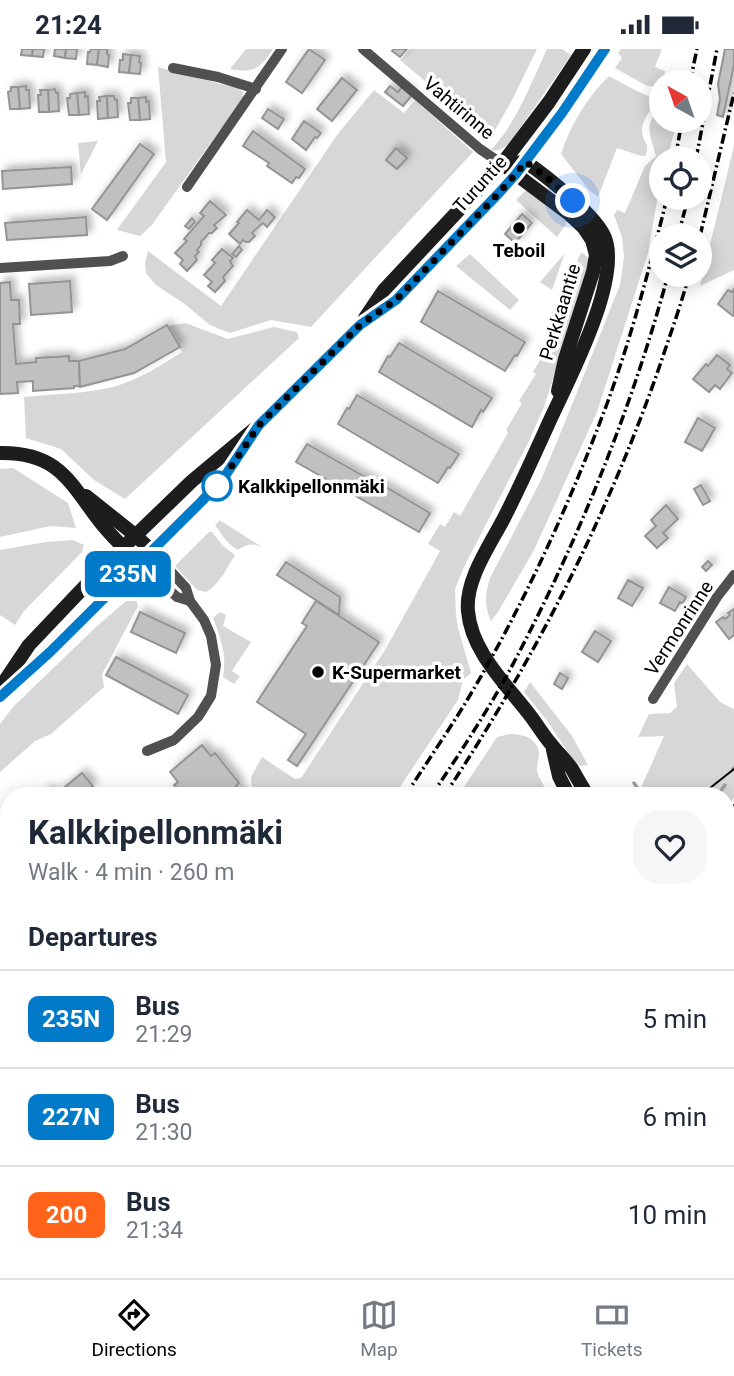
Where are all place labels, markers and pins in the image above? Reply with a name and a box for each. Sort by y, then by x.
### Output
marker: Teboil [511,220,527,236]
place label: Teboil [493,239,545,262]
marker: Kalkkipellonmäki [202,471,232,501]
place label: Kalkkipellonmäki [238,475,385,498]
place label: K-Supermarket [332,661,461,684]
marker: K-Supermarket [310,664,326,680]

